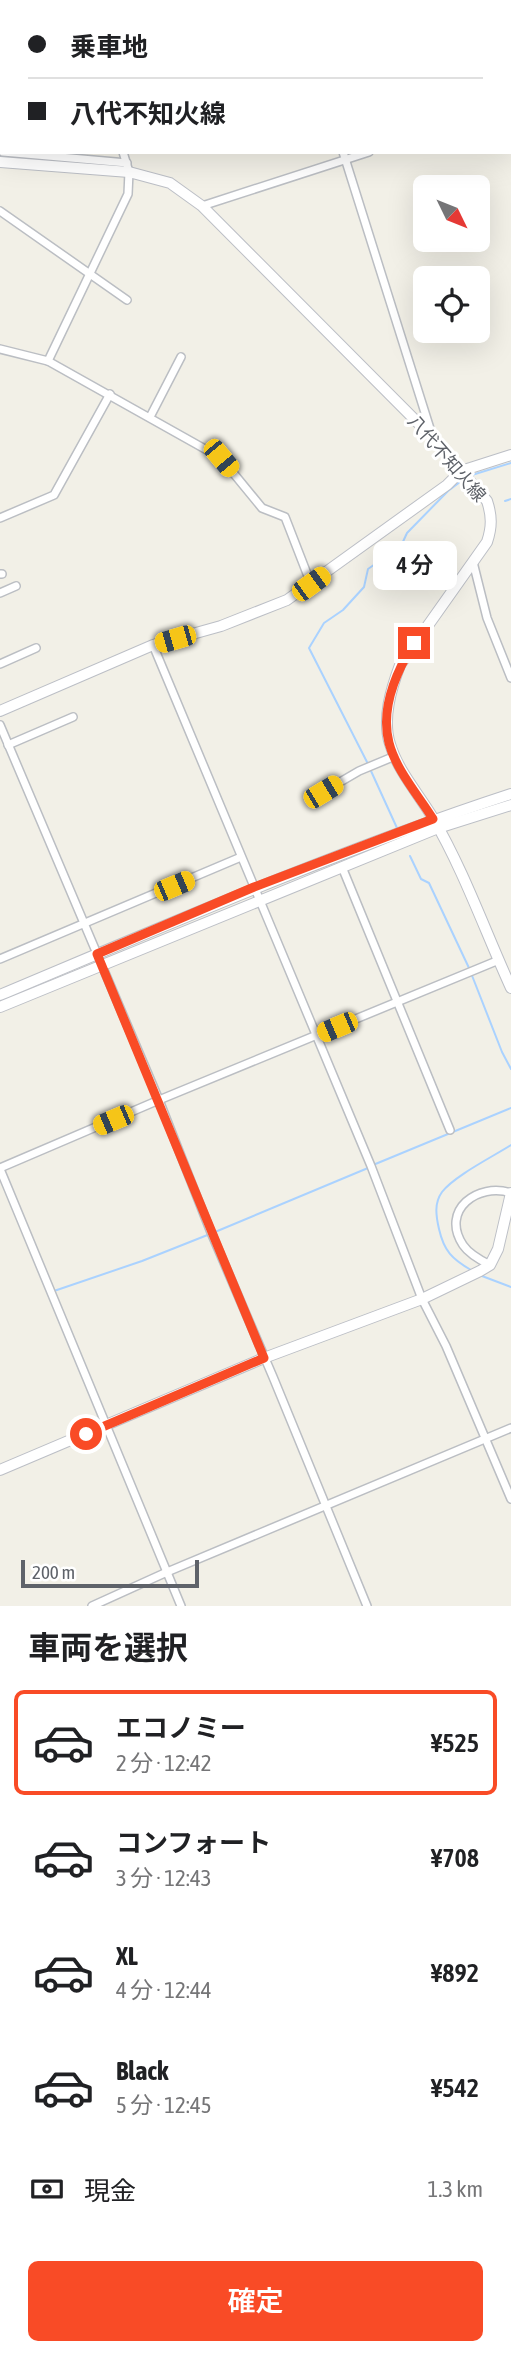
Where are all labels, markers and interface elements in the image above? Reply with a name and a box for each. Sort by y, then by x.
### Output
text: 乗車地 [70,32,148,62]
text: 八代不知火線 [70,99,226,129]
north arrow [413,175,490,252]
map controls [413,175,490,343]
button: locate [413,266,490,343]
street label: 八代不知火線 [404,410,490,506]
car [200,435,243,481]
callout: 4 分 [372,542,456,590]
text: 4 分 [397,552,433,578]
car [288,563,335,605]
car [152,623,199,655]
route end [398,627,430,659]
car [300,772,347,812]
car [151,868,198,904]
car [314,1009,361,1045]
car [90,1102,137,1138]
route start [70,1418,102,1450]
scale bar [21,1557,200,1589]
text: 200 m [32,1561,75,1583]
text: 車両を選択 [28,1629,188,1666]
icon: car [32,1711,95,1774]
text: エコノミー [116,1713,246,1743]
text: ¥525 [431,1728,479,1758]
text: 2 分 · 12:42 [116,1750,212,1776]
icon: car [32,1826,95,1889]
text: コンフォート [116,1828,271,1858]
text: ¥708 [431,1843,479,1873]
text: 3 分 · 12:43 [116,1865,212,1891]
icon: car [32,1941,95,2004]
text: XL [116,1941,138,1971]
text: ¥892 [431,1958,479,1988]
text: 4 分 · 12:44 [116,1977,212,2003]
icon: car [32,2056,95,2119]
text: Black [116,2056,168,2086]
text: ¥542 [431,2073,479,2103]
text: 5 分 · 12:45 [116,2092,212,2118]
icon: cash [28,2170,66,2208]
text: 現金 [84,2176,136,2206]
text: 1.3 km [427,2176,483,2202]
button: 確定 [28,2261,483,2341]

